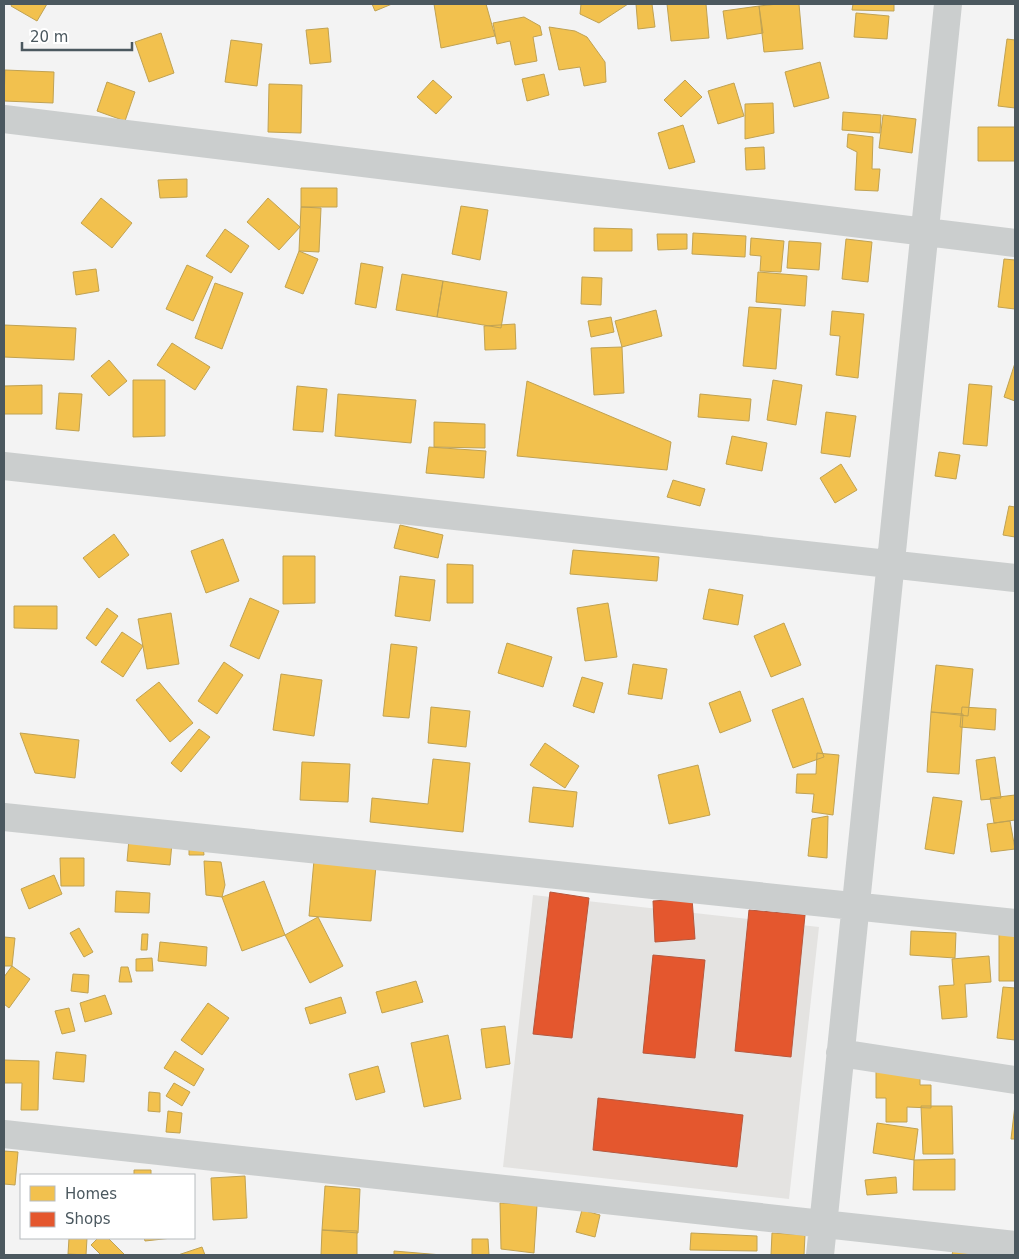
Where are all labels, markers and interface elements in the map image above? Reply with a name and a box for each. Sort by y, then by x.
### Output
scale bar [22,20,132,52]
text: 20 m [30,28,68,46]
legend [20,1174,195,1239]
text: Homes [65,1185,117,1203]
text: Shops [65,1210,111,1228]

